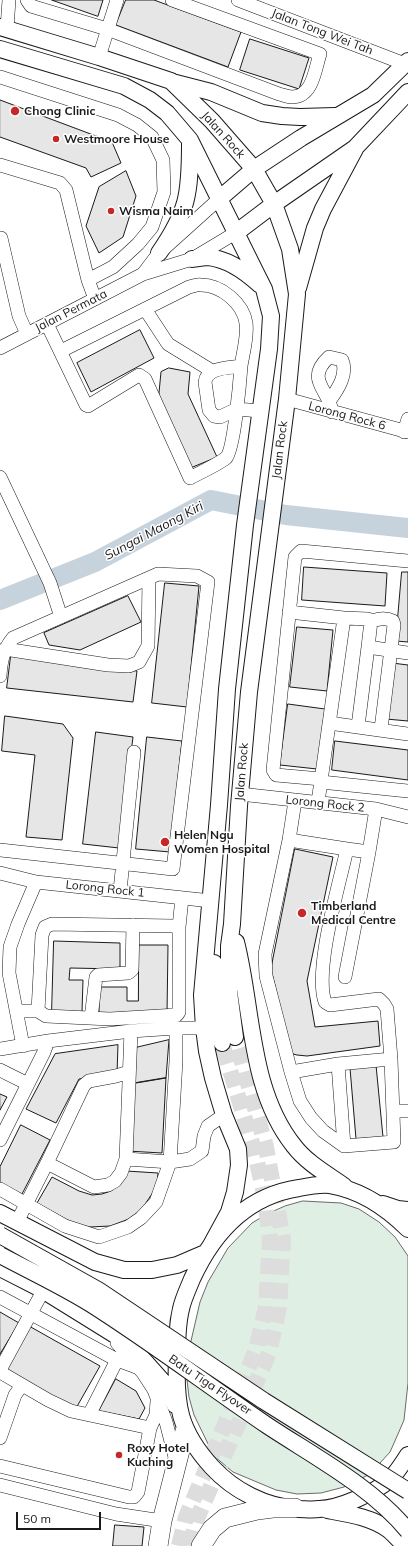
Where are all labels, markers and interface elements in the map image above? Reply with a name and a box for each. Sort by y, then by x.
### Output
street label: Jalan Tong Wei Tah [269,6,375,58]
place label: Chong Clinic [24,104,95,118]
marker: Chong Clinic [9,105,21,117]
street label: Jalan Rock [198,108,248,162]
place label: Westmoore House [64,132,169,146]
marker: Westmoore House [51,134,61,144]
place label: Wisma Naim [119,204,194,218]
marker: Wisma Naim [106,206,116,216]
street label: Jalan Permata [33,287,109,335]
street label: Lorong Rock 6 [307,399,387,433]
street label: Jalan Rock [269,420,291,480]
water label: Sungai Maong Kiri [102,498,206,564]
street label: Jalan Rock [232,742,252,802]
street label: Lorong Rock 2 [285,793,365,815]
place label: Helen Ngu Women Hospital [174,828,270,856]
marker: Helen Ngu Women Hospital [159,836,171,848]
street label: Lorong Rock 1 [65,878,145,900]
place label: Timberland Medical Centre [311,899,396,927]
marker: Timberland Medical Centre [296,907,308,919]
street label: Batu Tiga Flyover [166,1352,254,1418]
place label: Roxy Hotel Kuching [127,1441,189,1469]
marker: Roxy Hotel Kuching [114,1450,124,1460]
scale bar [18,1504,103,1530]
text: 50 m [23,1511,51,1526]

